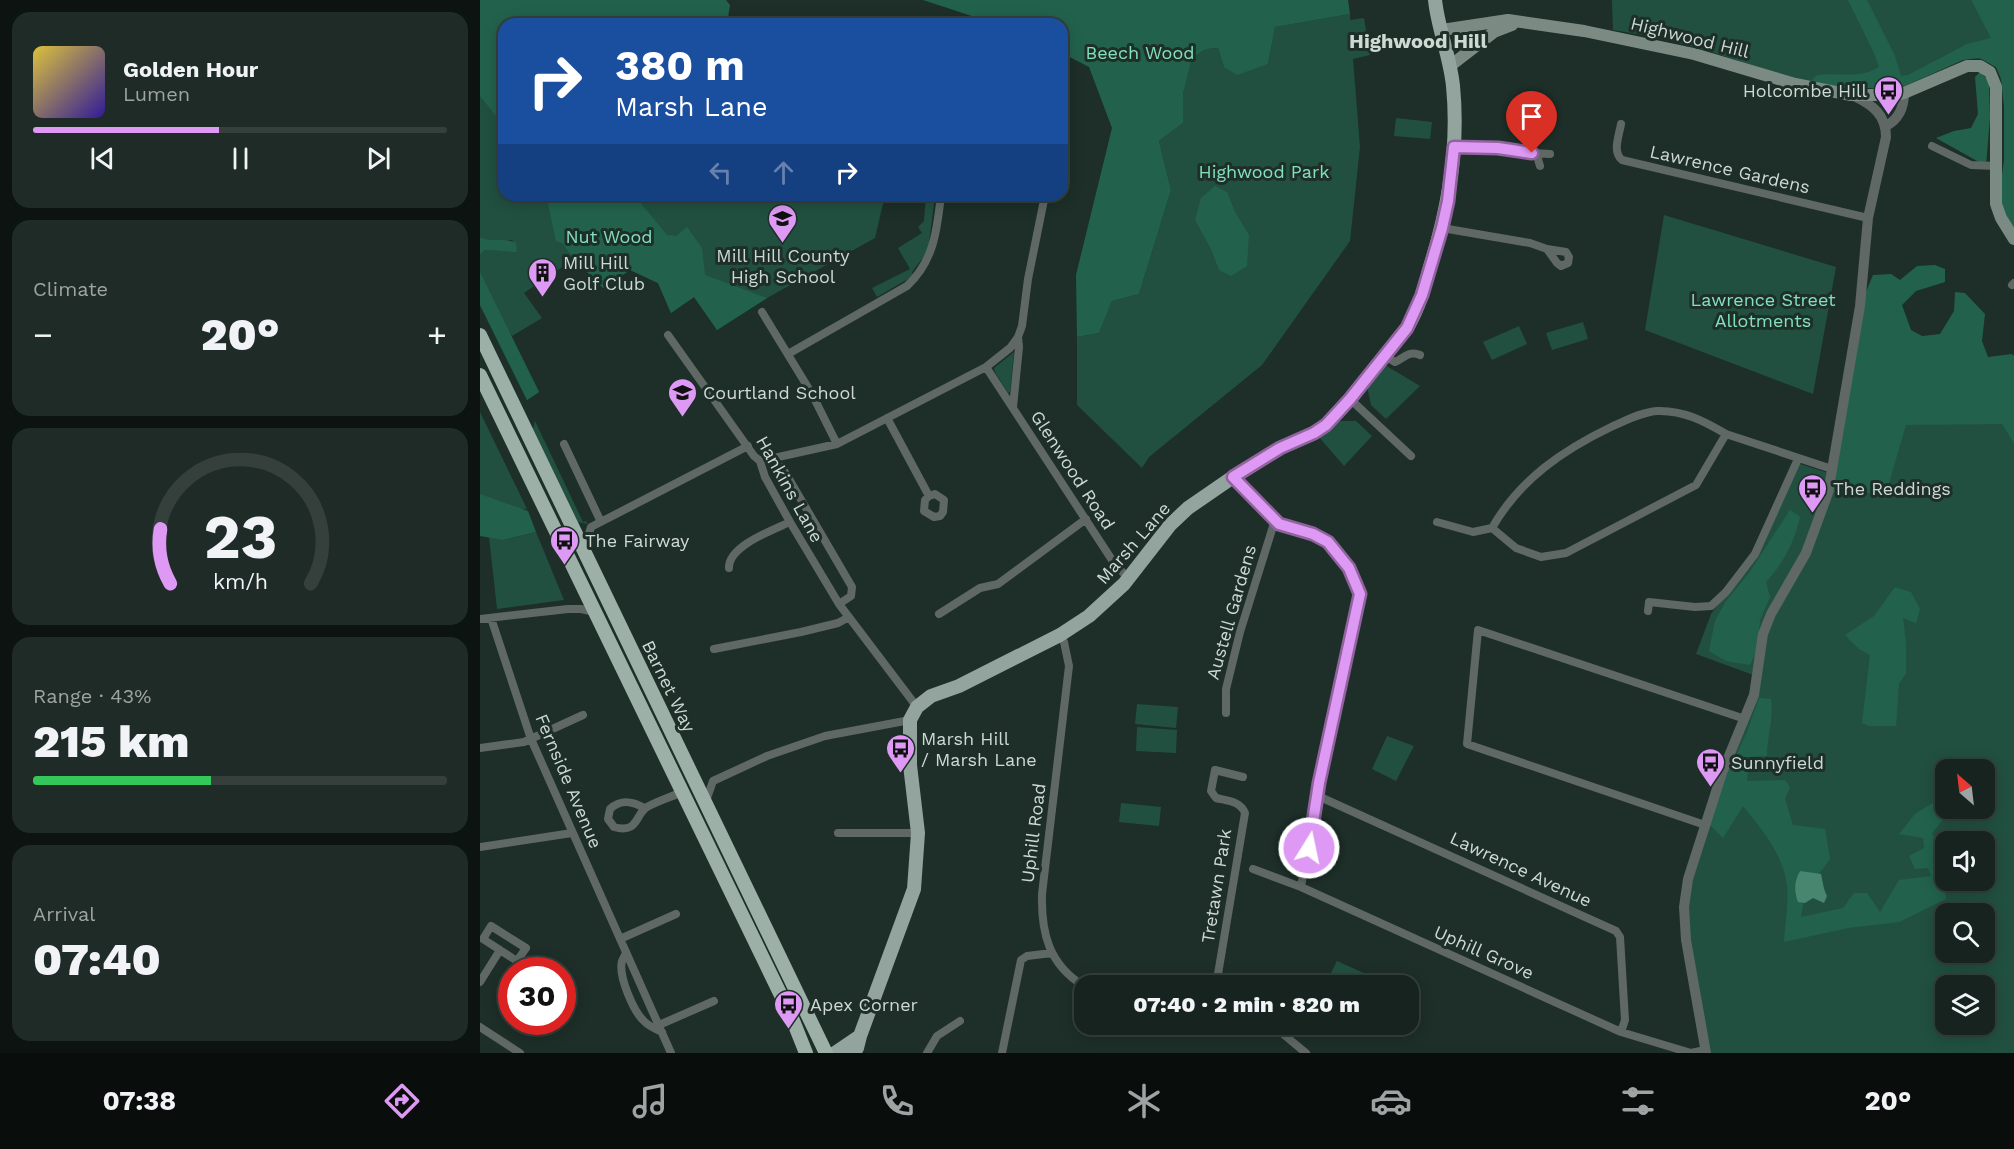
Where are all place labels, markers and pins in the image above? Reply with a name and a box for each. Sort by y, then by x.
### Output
bus stop icon: Holcombe Hill [1872,74,1904,116]
place label: Holcombe Hill [1743,80,1867,101]
pin [1506,91,1557,153]
school or university icon: Mill Hill County High School [767,202,799,244]
place label: Mill Hill County High School [716,245,850,287]
place label: Mill Hill Golf Club [563,252,645,294]
building icon: Mill Hill Golf Club [526,256,558,298]
school or university icon: Courtland School [666,376,698,418]
place label: Courtland School [703,382,856,403]
bus stop icon: The Reddings [1796,472,1828,514]
place label: The Reddings [1833,478,1951,499]
bus stop icon: The Fairway [548,524,580,566]
place label: The Fairway [585,530,690,551]
place label: Marsh Hill / Marsh Lane [921,728,1037,770]
bus stop icon: Marsh Hill / Marsh Lane [884,732,916,774]
bus stop icon: Sunnyfield [1694,746,1726,788]
place label: Sunnyfield [1731,752,1824,773]
bus stop icon: Apex Corner [773,988,805,1030]
place label: Apex Corner [810,994,918,1015]

